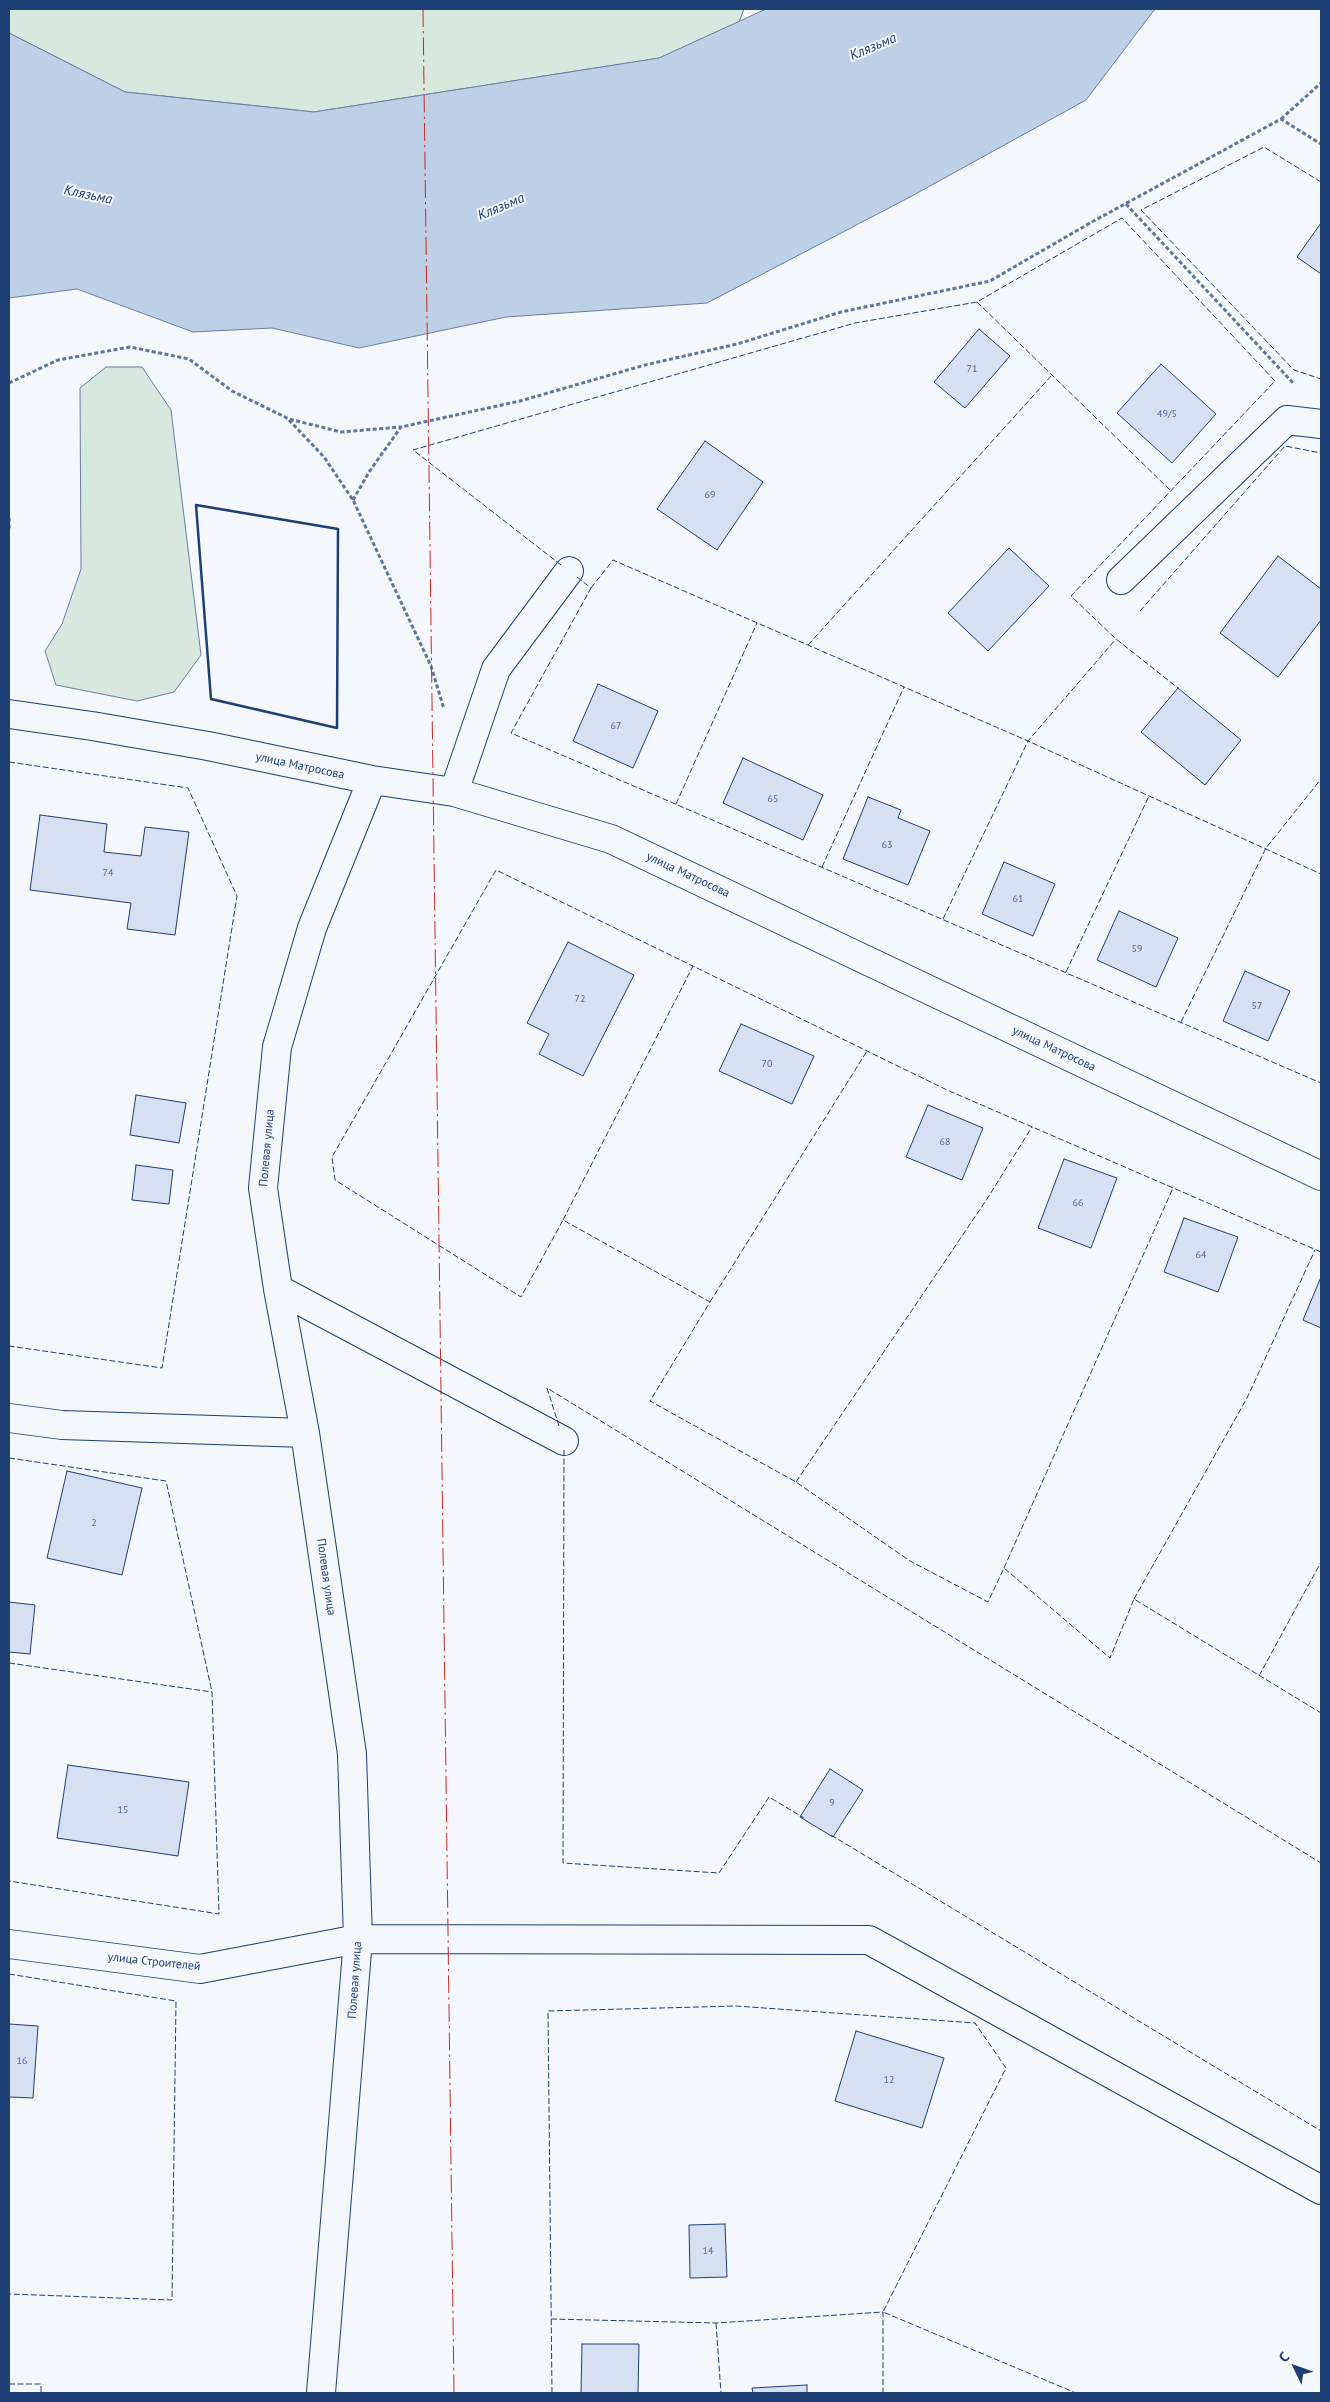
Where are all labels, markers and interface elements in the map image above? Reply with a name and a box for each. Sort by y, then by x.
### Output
water label: Клязьма [847,30,899,64]
water label: Клязьма [62,182,114,208]
water label: Клязьма [475,190,527,224]
house number: 71 [967,363,977,375]
house number: 49/5 [1157,408,1177,420]
house number: 69 [705,489,715,501]
house number: 67 [611,720,621,732]
street label: улица Матросова [254,750,346,782]
house number: 65 [768,793,778,805]
house number: 63 [882,839,892,851]
street label: улица Матросова [644,849,732,901]
house number: 74 [103,867,113,879]
house number: 61 [1013,893,1023,905]
house number: 59 [1132,943,1142,955]
house number: 72 [575,993,585,1005]
house number: 57 [1252,1000,1262,1012]
street label: улица Матросова [1010,1023,1098,1075]
house number: 70 [762,1058,772,1070]
street label: Полевая улица [256,1109,278,1187]
house number: 68 [940,1136,950,1148]
house number: 66 [1073,1197,1083,1209]
house number: 64 [1196,1249,1206,1261]
house number: 2 [91,1517,97,1529]
street label: Полевая улица [313,1537,339,1617]
house number: 9 [829,1797,835,1809]
house number: 15 [118,1804,128,1816]
street label: Полевая улица [345,1941,365,2019]
street label: улица Строителей [107,1950,201,1974]
house number: 16 [17,2055,27,2067]
house number: 12 [884,2074,894,2086]
house number: 14 [703,2245,713,2257]
north arrow [1270,2342,1320,2392]
text: С [1275,2348,1293,2366]

